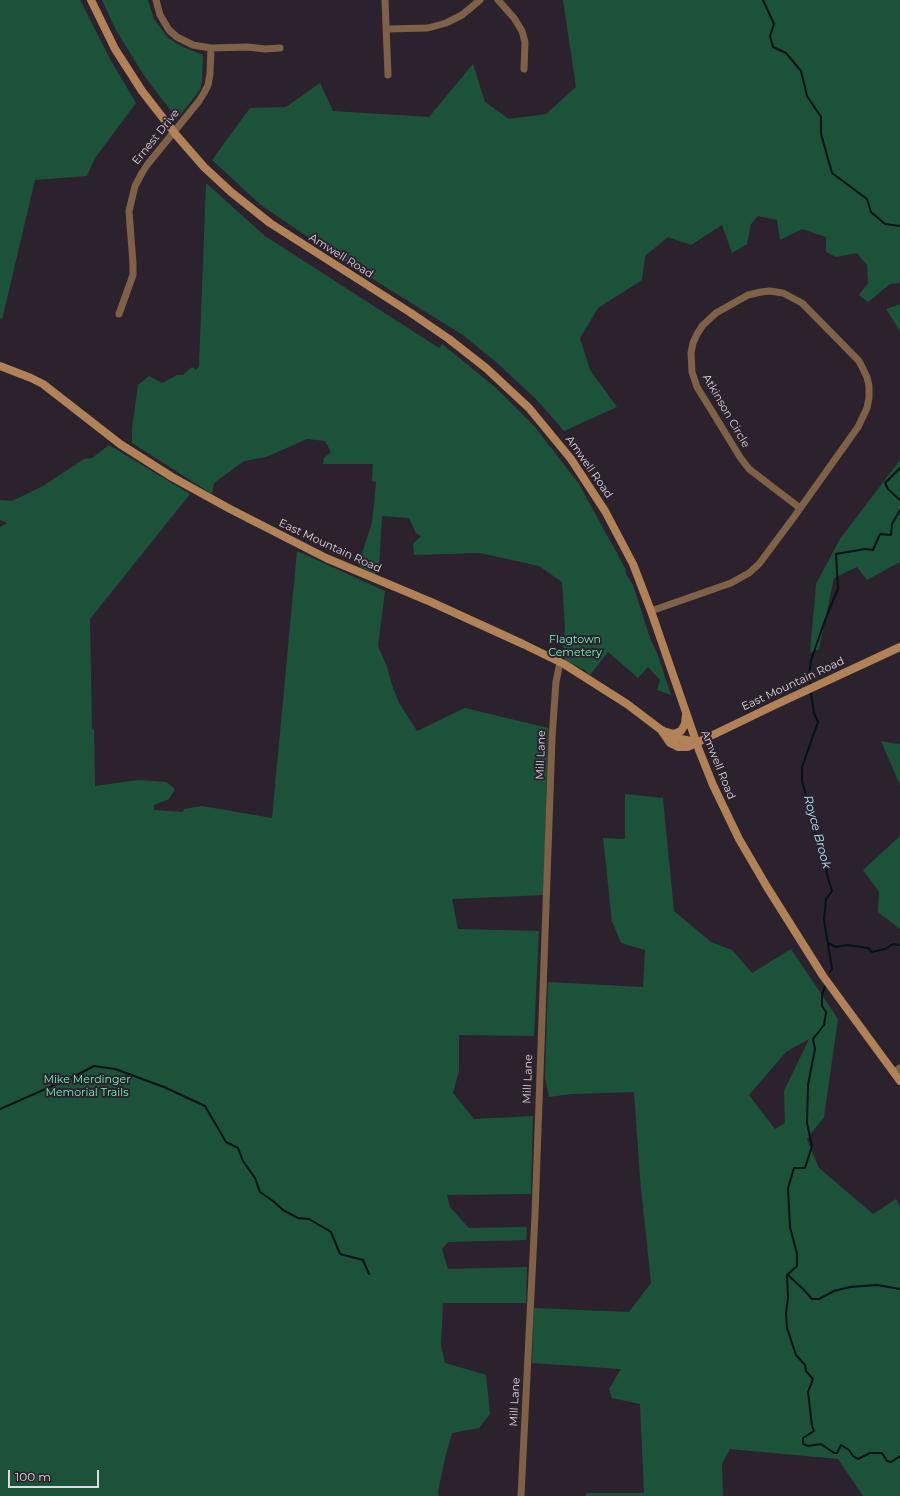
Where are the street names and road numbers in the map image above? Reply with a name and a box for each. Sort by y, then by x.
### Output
street label: Ernest Drive [130,107,182,167]
street label: Amwell Road [306,231,376,281]
street label: Atkinson Circle [700,372,752,450]
street label: Amwell Road [563,433,615,501]
street label: East Mountain Road [277,516,383,576]
street label: East Mountain Road [740,654,846,714]
street label: Amwell Road [698,729,738,801]
street label: Mill Lane [534,730,548,780]
street label: Mill Lane [521,1054,535,1104]
street label: Mill Lane [507,1377,523,1427]

